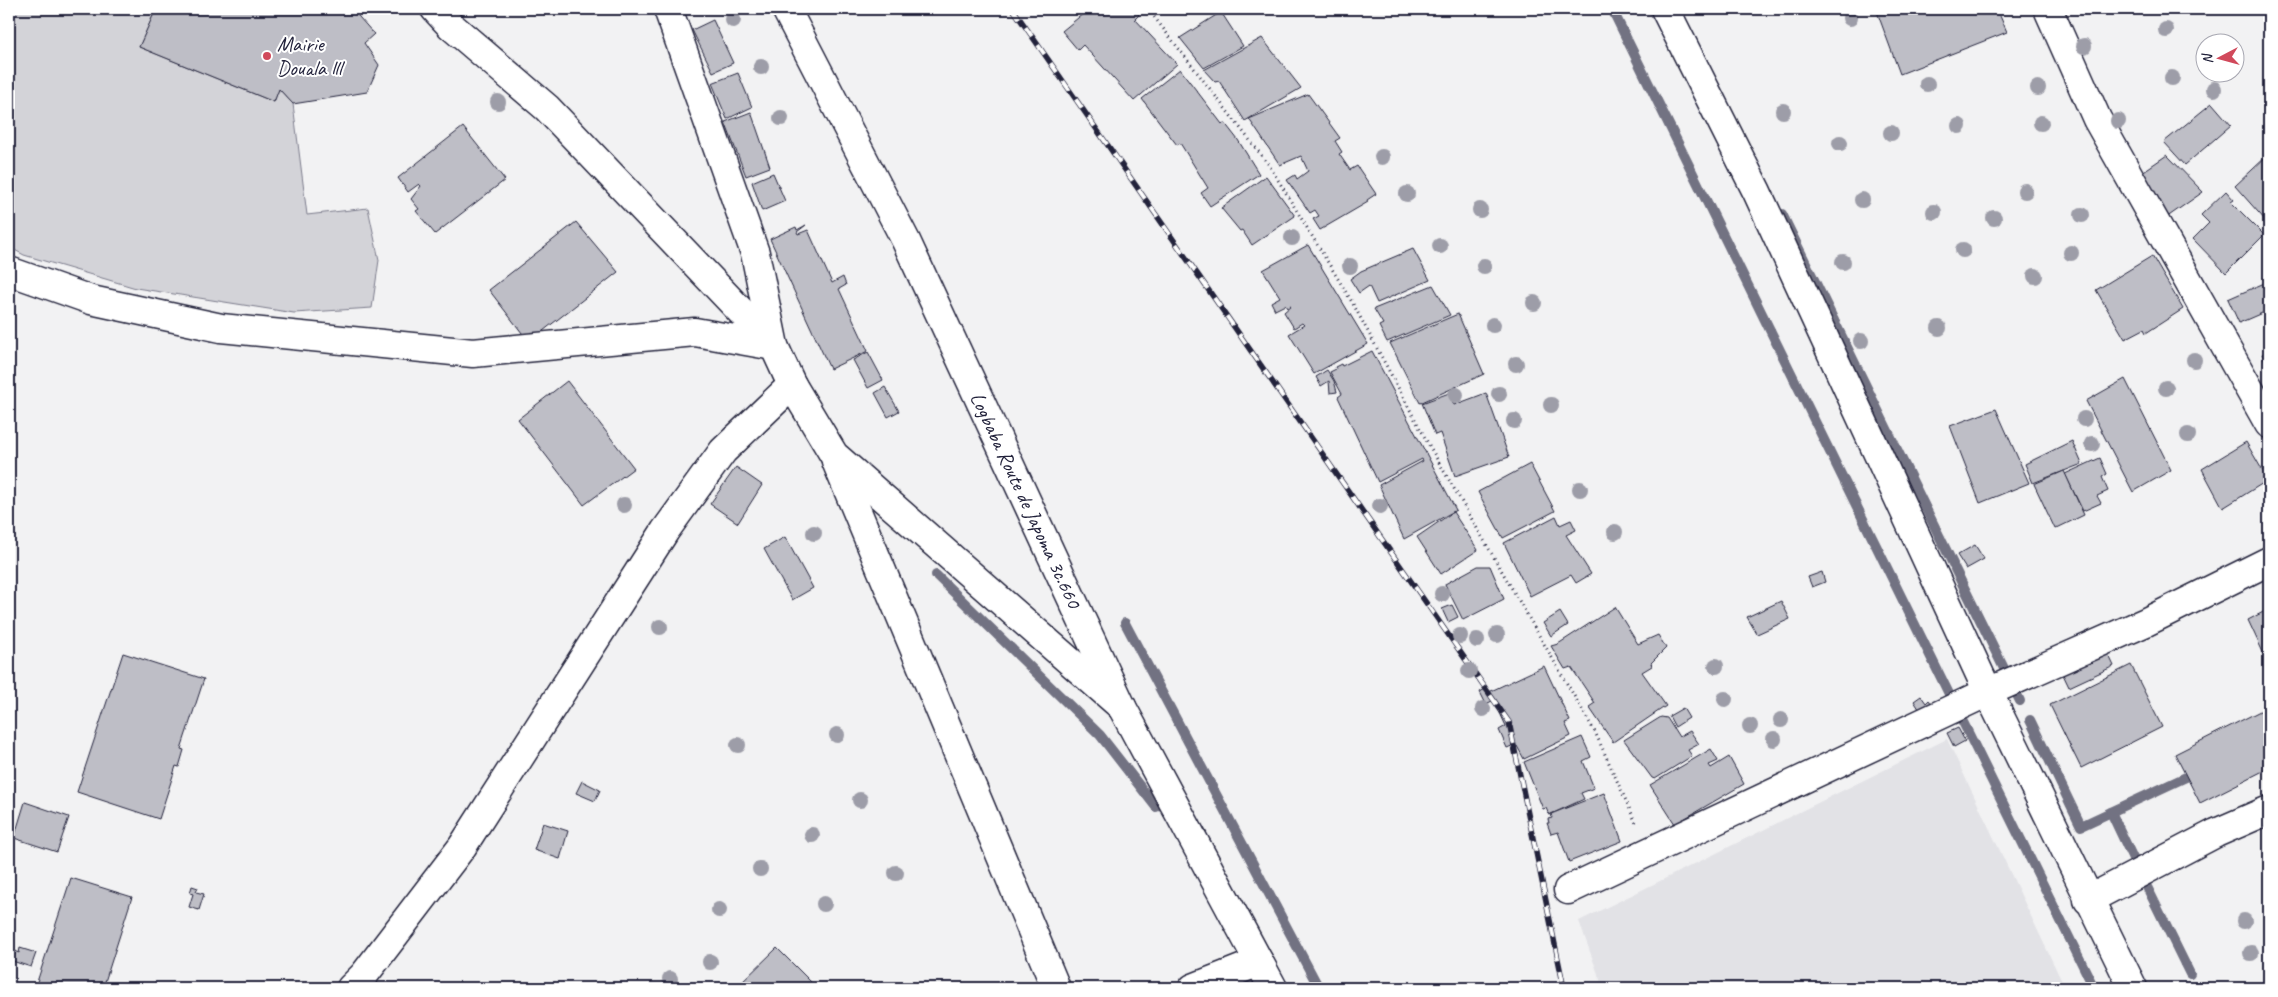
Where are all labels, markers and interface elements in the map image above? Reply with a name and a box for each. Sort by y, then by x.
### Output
place label: Mairie Douala lll [277,31,345,81]
north arrow [2196,32,2246,82]
marker: Mairie Douala lll [261,50,273,62]
text: N [2198,52,2216,65]
street label: Logbaba Route de Japoma 3c.660 [965,388,1088,613]

